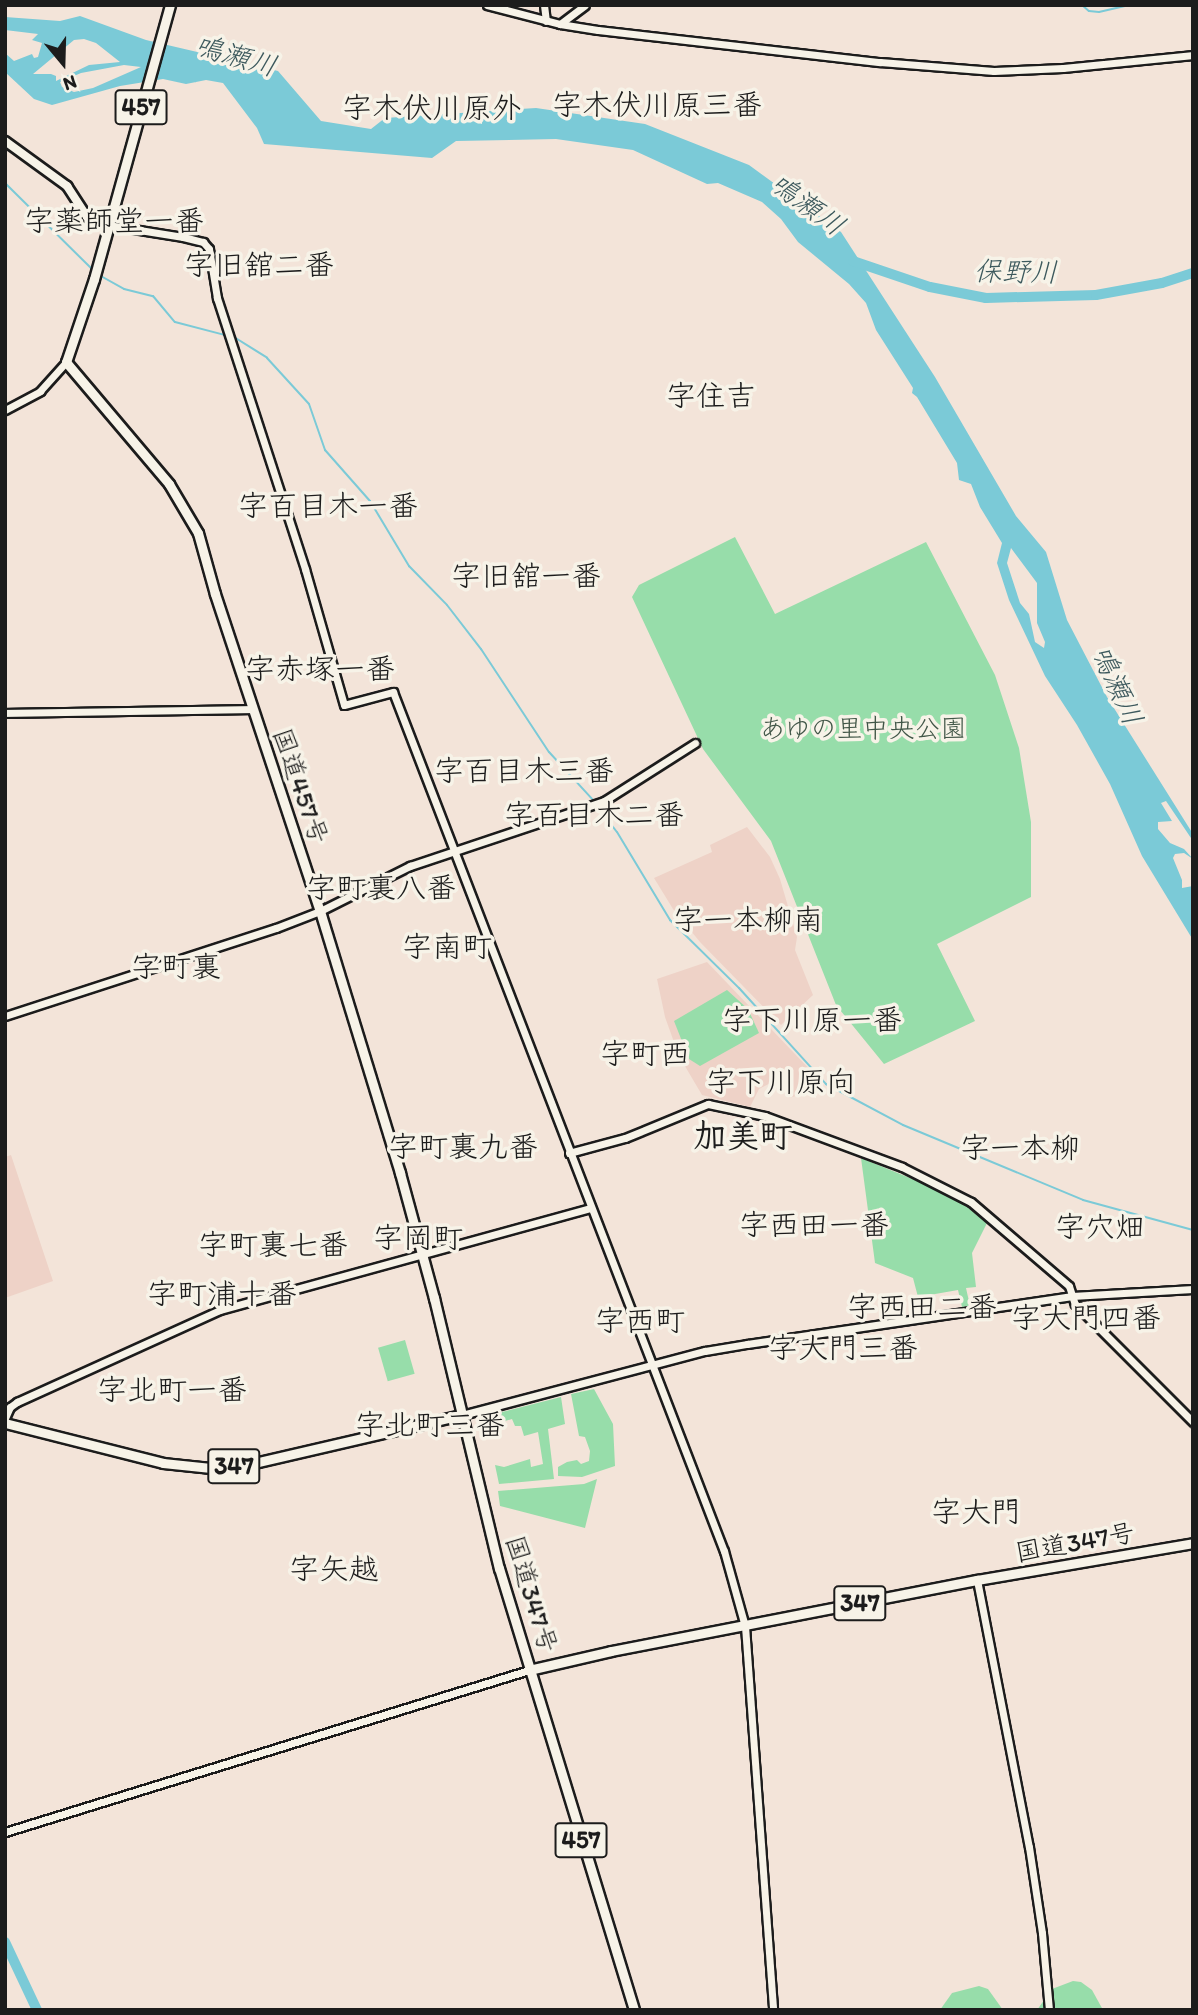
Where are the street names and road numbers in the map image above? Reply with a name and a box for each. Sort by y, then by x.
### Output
road number: 457 [113,86,169,128]
street label: 国道457号 [266,724,334,848]
road number: 347 [206,1446,262,1486]
street label: 国道347号 [1013,1517,1137,1569]
street label: 国道347号 [498,1532,564,1656]
road number: 347 [832,1582,888,1624]
road number: 457 [553,1819,609,1860]

